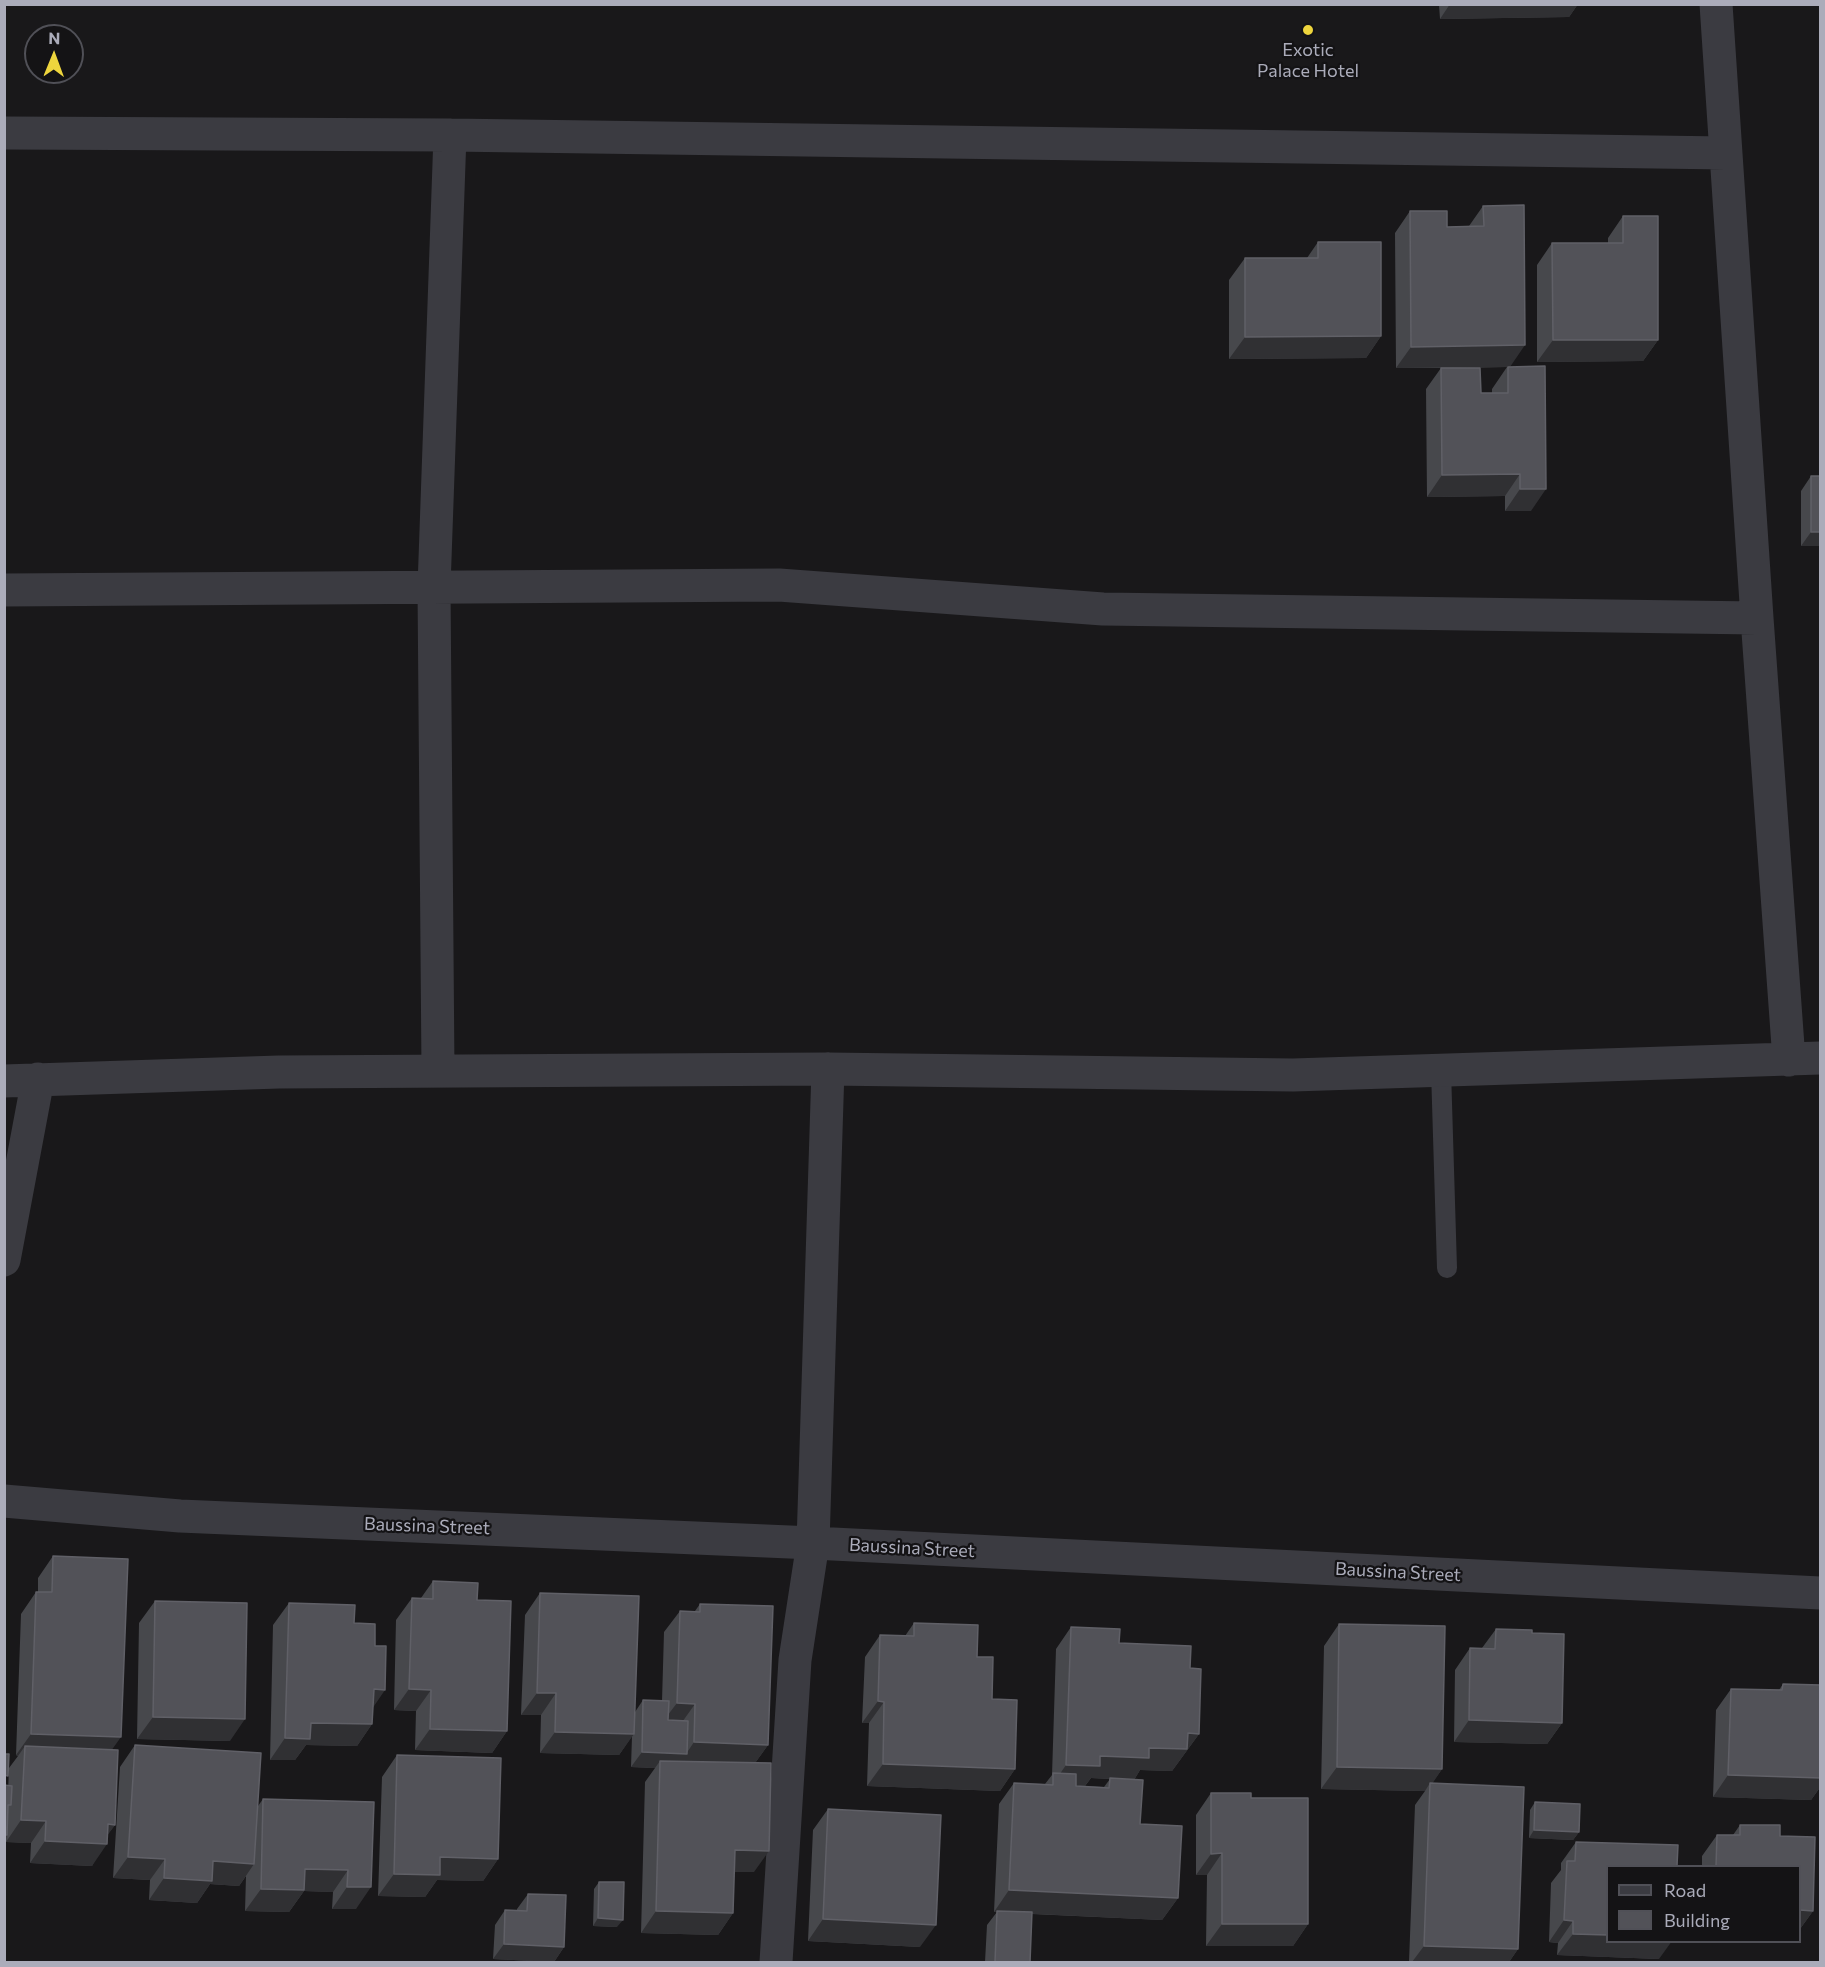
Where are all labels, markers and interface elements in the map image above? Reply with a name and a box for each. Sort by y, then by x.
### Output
marker: Exotic Palace Hotel [1301,23,1315,37]
north arrow [24,24,84,84]
text: N [48,28,60,47]
place label: Exotic Palace Hotel [1257,39,1359,82]
street label: Baussina Street [364,1513,490,1539]
street label: Baussina Street [848,1534,976,1562]
street label: Baussina Street [1334,1558,1462,1586]
legend [1606,1865,1801,1943]
text: Road [1664,1879,1706,1901]
text: Building [1664,1909,1730,1931]

